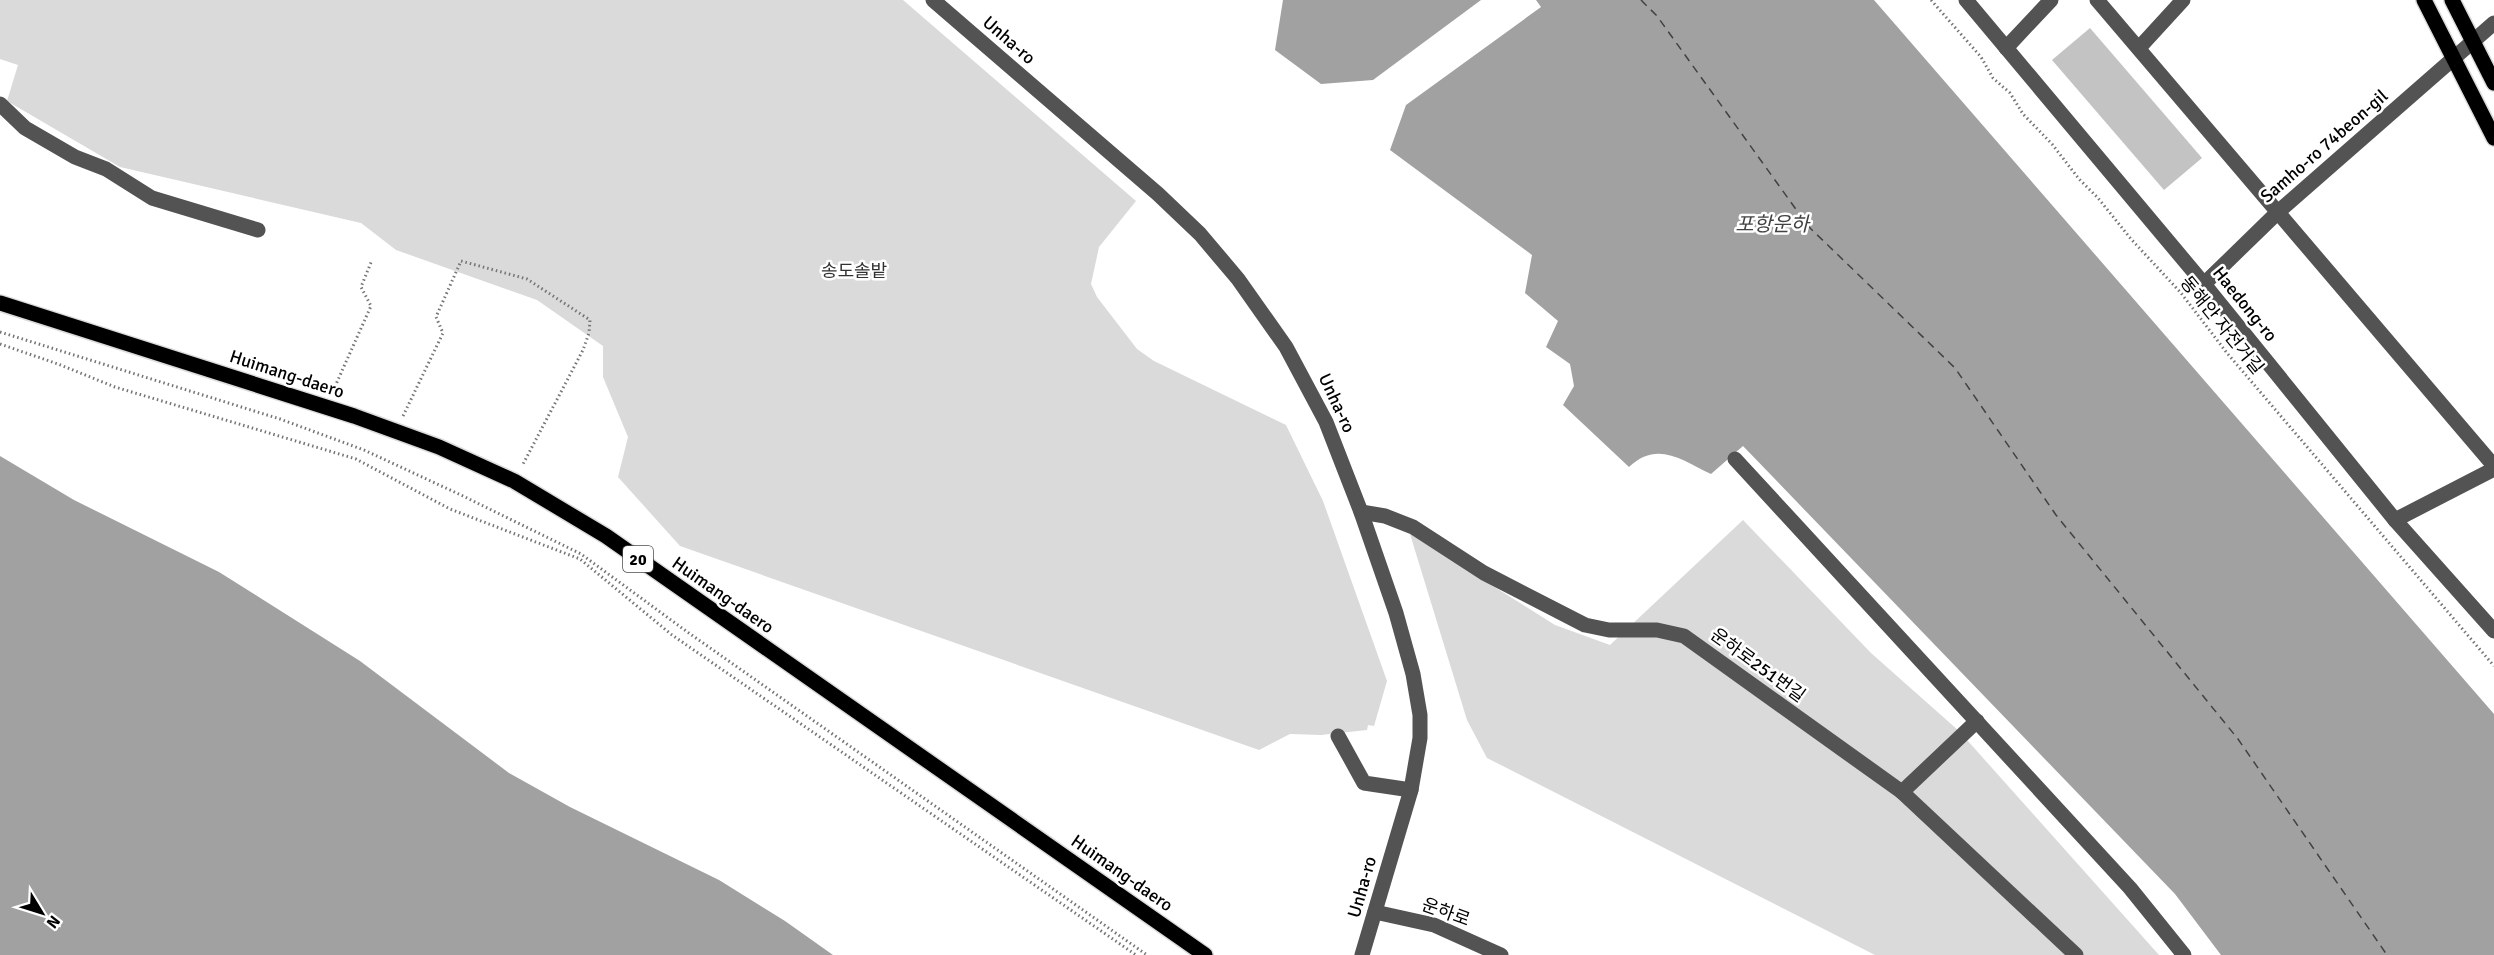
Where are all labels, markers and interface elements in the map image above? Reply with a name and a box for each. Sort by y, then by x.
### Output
street label: Unha-ro [978,11,1040,69]
street label: Samho-ro 74beon-gil [2256,85,2392,207]
water label: 포항운하 [1735,212,1811,237]
park label: 송도솔밭 [821,260,888,282]
street label: Haedong-ro [2208,262,2282,346]
street label: 동해안 자전거길 [2176,271,2268,379]
street label: Huimang-daero [227,345,347,403]
street label: Unha-ro [1314,370,1360,436]
road number: 20 [623,546,653,572]
street label: Huimang-daero [668,552,778,638]
street label: 운하로251번길 [1706,623,1810,707]
street label: Huimang-daero [1067,830,1177,916]
street label: Unha-ro [1343,854,1381,920]
north arrow [12,883,72,943]
street label: 운하로 [1419,893,1473,931]
text: N [42,911,64,932]

